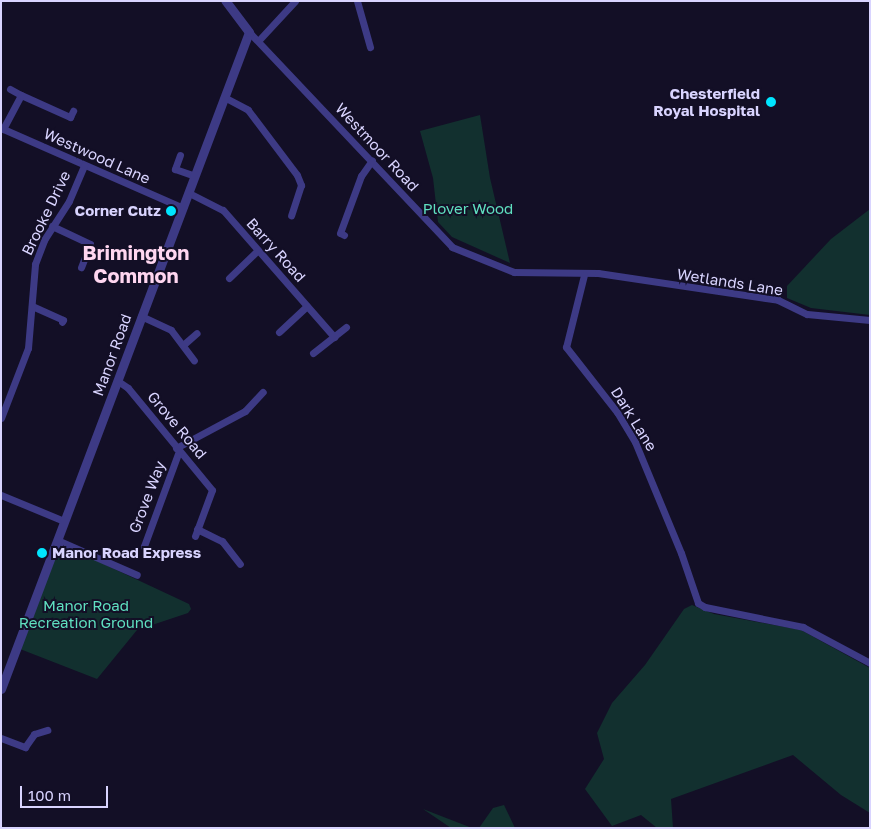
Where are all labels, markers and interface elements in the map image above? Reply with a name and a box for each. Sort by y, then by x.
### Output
place label: Chesterfield Royal Hospital [653,84,760,119]
marker: Chesterfield Royal Hospital [764,95,778,109]
street label: Westmoor Road [332,99,422,195]
street label: Westwood Lane [41,124,153,188]
street label: Brooke Drive [18,168,74,258]
park label: Plover Wood [423,200,513,218]
place label: Corner Cutz [75,202,161,220]
marker: Corner Cutz [165,205,177,217]
street label: Barry Road [243,214,309,286]
district label: Brimington Common [83,241,189,288]
street label: Wetlands Lane [676,265,784,299]
street label: Manor Road [89,312,135,398]
street label: Dark Lane [607,384,661,454]
street label: Grove Road [144,388,210,462]
street label: Grove Way [125,458,169,536]
place label: Manor Road Express [52,544,201,562]
marker: Manor Road Express [36,547,48,559]
park label: Manor Road Recreation Ground [19,596,153,631]
scale bar [22,776,110,808]
text: 100 m [28,786,71,804]

